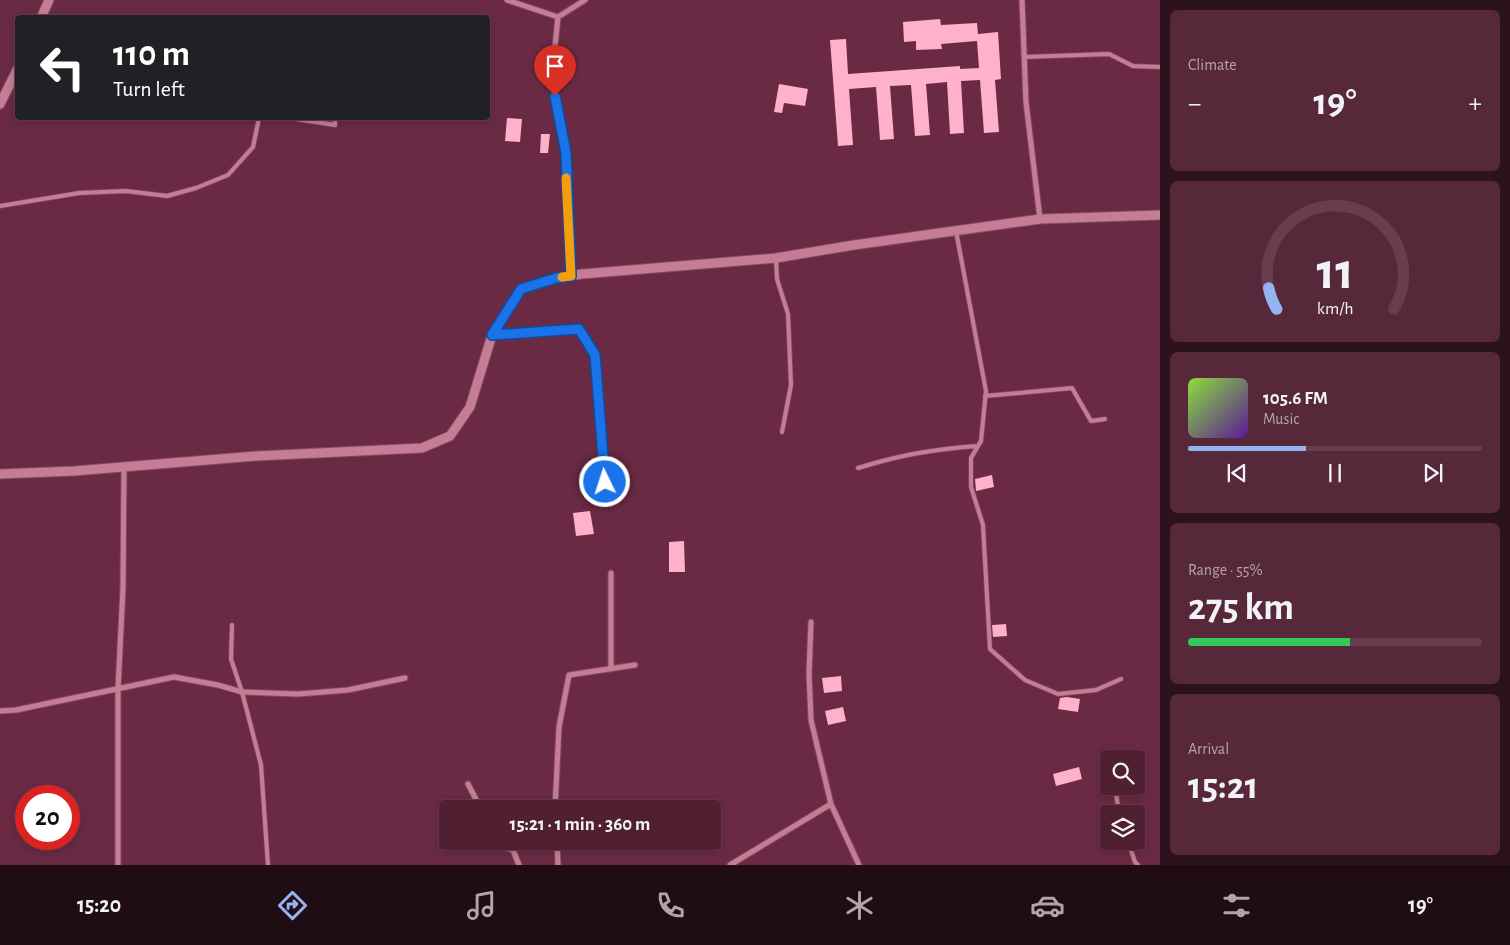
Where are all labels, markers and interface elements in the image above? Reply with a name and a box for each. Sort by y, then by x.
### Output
icon: left [30,35,95,100]
text: 110 m [113,37,190,72]
pin [534,45,576,96]
icon: arrive [541,52,569,80]
text: Climate [1188,57,1237,73]
text: Turn left [113,78,185,100]
text: 19° [1313,84,1357,122]
text: − [1188,90,1201,118]
text: + [1469,90,1482,118]
text: 11 [1316,246,1354,298]
text: km/h [1317,300,1353,318]
text: 105.6 FM [1263,389,1328,408]
text: Music [1263,411,1299,427]
position arrow [578,455,630,507]
icon: previous [1223,459,1251,487]
icon: pause [1321,459,1349,487]
icon: next [1419,459,1447,487]
text: Range · 55% [1188,562,1263,578]
text: 275 km [1188,589,1294,627]
text: Arrival [1188,741,1229,757]
map controls [1100,750,1145,850]
button: search [1100,750,1145,795]
text: 15:21 [1188,768,1258,806]
speed limit sign: 20 [15,785,80,850]
button: layers [1100,805,1145,850]
text: 15:21 · 1 min · 360 m [510,815,650,834]
icon: directions [275,888,310,923]
icon: music [464,888,499,923]
icon: phone [653,888,688,923]
icon: climate [842,888,877,923]
icon: car [1030,888,1065,923]
icon: filters [1219,888,1254,923]
text: 15:20 [77,894,121,916]
text: 19° [1408,894,1433,916]

